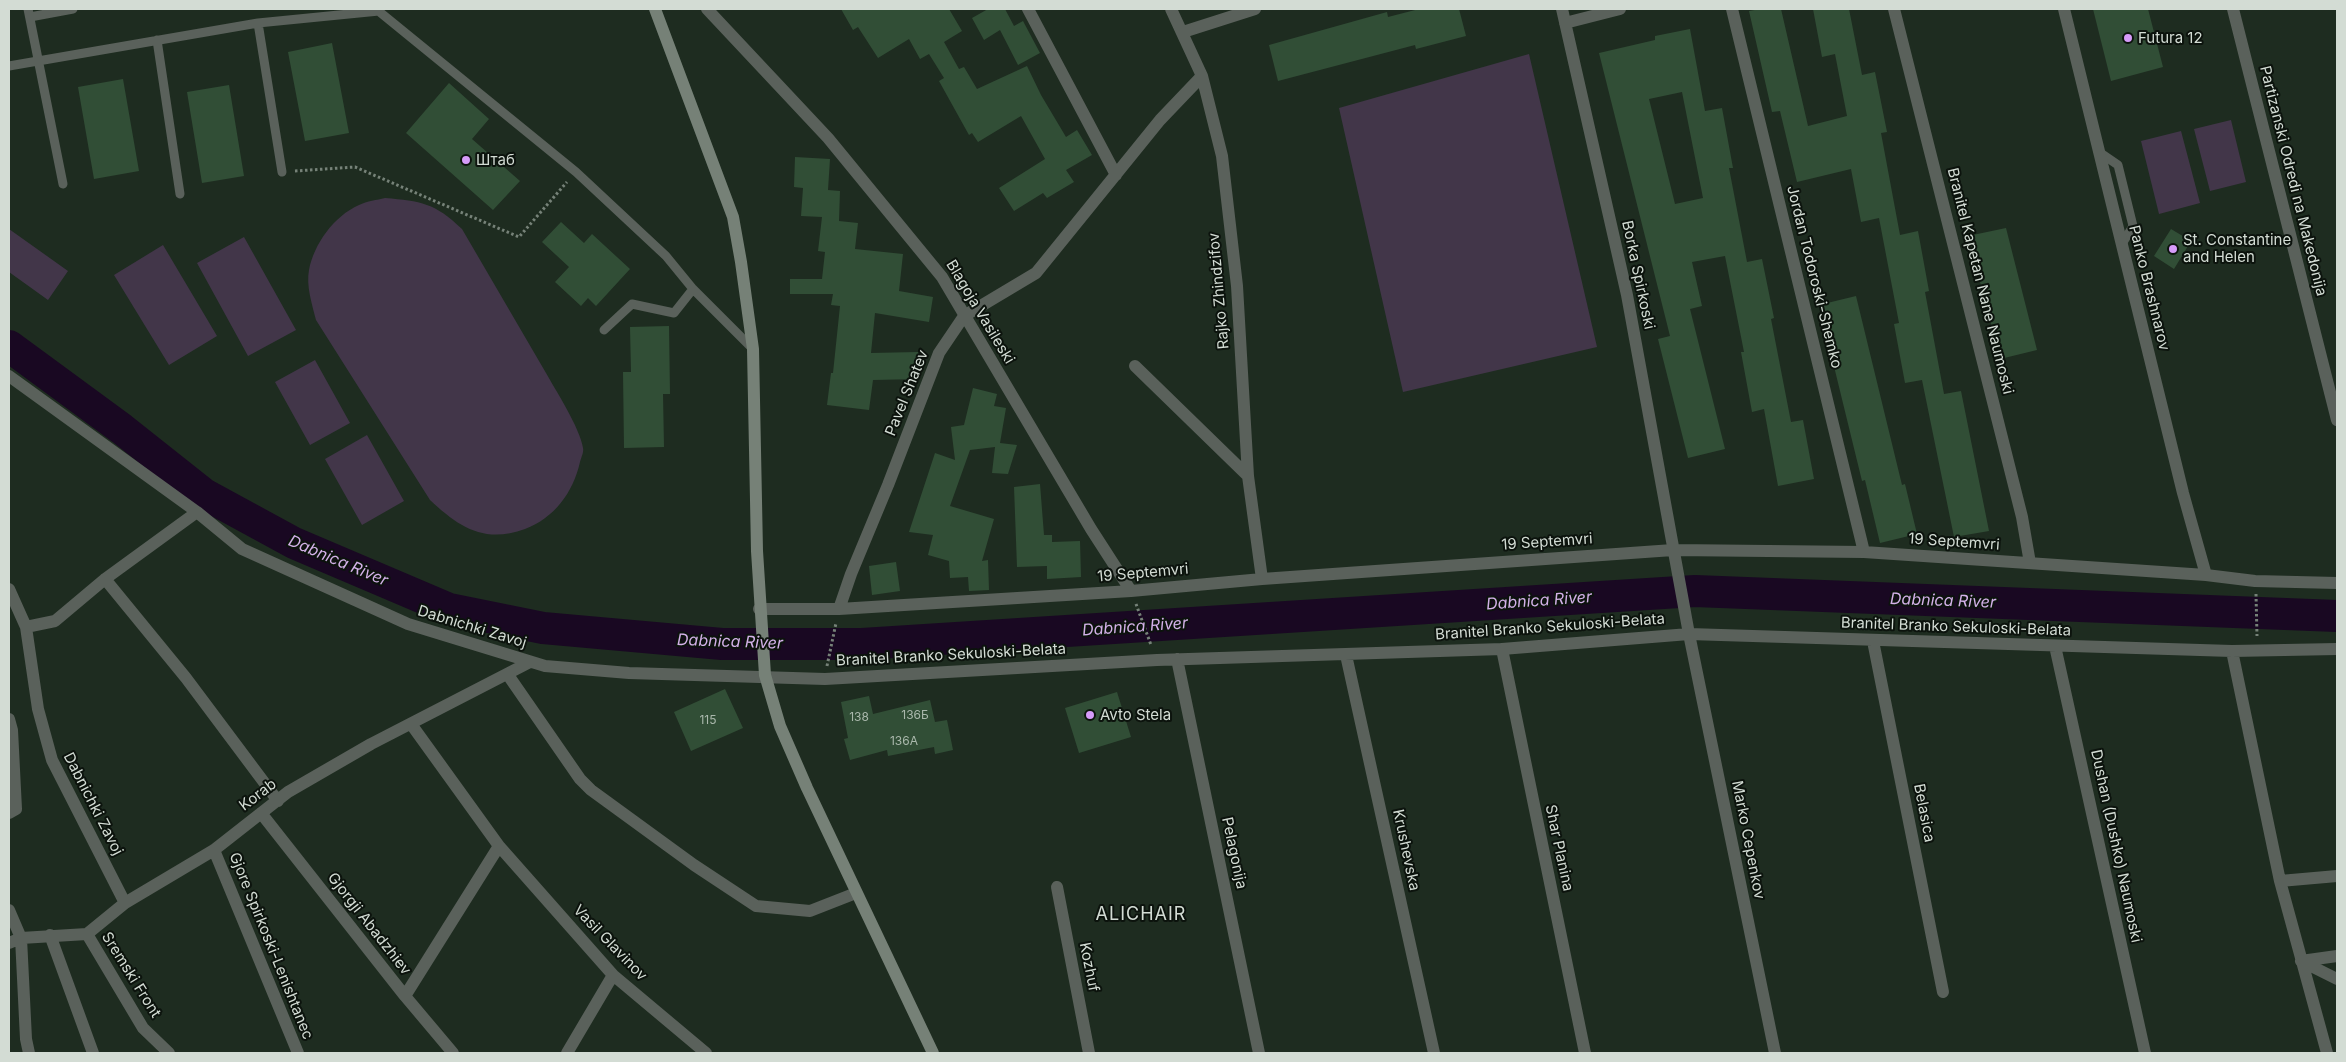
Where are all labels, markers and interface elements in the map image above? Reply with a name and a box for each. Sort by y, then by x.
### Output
place label: Futura 12 [2138,29,2203,47]
marker: Futura 12 [2122,32,2134,44]
street label: Partizanski Odredi na Makedonija [2256,64,2330,298]
place label: Штаб [476,151,515,169]
marker: Штаб [460,154,472,166]
street label: Branitel Kapetan Nane Naumoski [1943,166,2017,396]
street label: Jordan Todoroski-Shemko [1783,184,1845,370]
street label: Borka Spirkoski [1618,219,1658,331]
street label: Panko Brashnarov [2125,224,2173,352]
place label: St. Constantine and Helen [2183,231,2291,266]
street label: Rajko Zhindzifov [1205,232,1233,350]
marker: St. Constantine and Helen [2167,243,2179,255]
street label: Blagoja Vasileski [942,257,1018,367]
street label: Pavel Shatev [882,347,932,439]
street label: 19 Septemvri [1501,530,1593,554]
street label: 19 Septemvri [1908,530,2000,554]
water label: Dabnica River [285,531,391,591]
street label: 19 Septemvri [1097,560,1189,586]
water label: Dabnica River [1485,588,1593,614]
water label: Dabnica River [1890,590,1996,612]
street label: Dabnichki Zavoj [415,602,529,652]
street label: Branitel Branko Sekuloski-Belata [1434,610,1666,644]
water label: Dabnica River [1081,614,1189,640]
street label: Branitel Branko Sekuloski-Belata [1841,614,2071,640]
water label: Dabnica River [677,631,783,653]
street label: Branitel Branko Sekuloski-Belata [835,640,1067,670]
place label: Avto Stela [1100,706,1171,724]
house number: 136Б [901,708,929,722]
marker: Avto Stela [1084,709,1096,721]
house number: 138 [849,710,869,724]
house number: 115 [699,713,717,727]
house number: 136А [890,734,918,748]
street label: Dushan (Dushko) Naumoski [2087,748,2145,944]
street label: Dabnichki Zavoj [59,750,127,858]
street label: Korab [236,775,280,815]
street label: Marko Cepenkov [1728,779,1768,901]
street label: Belasica [1910,782,1938,844]
street label: Shar Planina [1541,803,1577,893]
street label: Krushevska [1389,808,1423,892]
street label: Pelagonija [1218,815,1250,891]
street label: Gjore Spirkoski-Lenishtanec [225,850,317,1042]
street label: Gjorgji Abadzhiev [323,869,415,979]
street label: Vasil Glavinov [569,901,651,985]
district label: ALICHAIR [1095,904,1187,926]
street label: Sremski Front [98,929,164,1021]
street label: Kozhuf [1075,941,1103,993]

